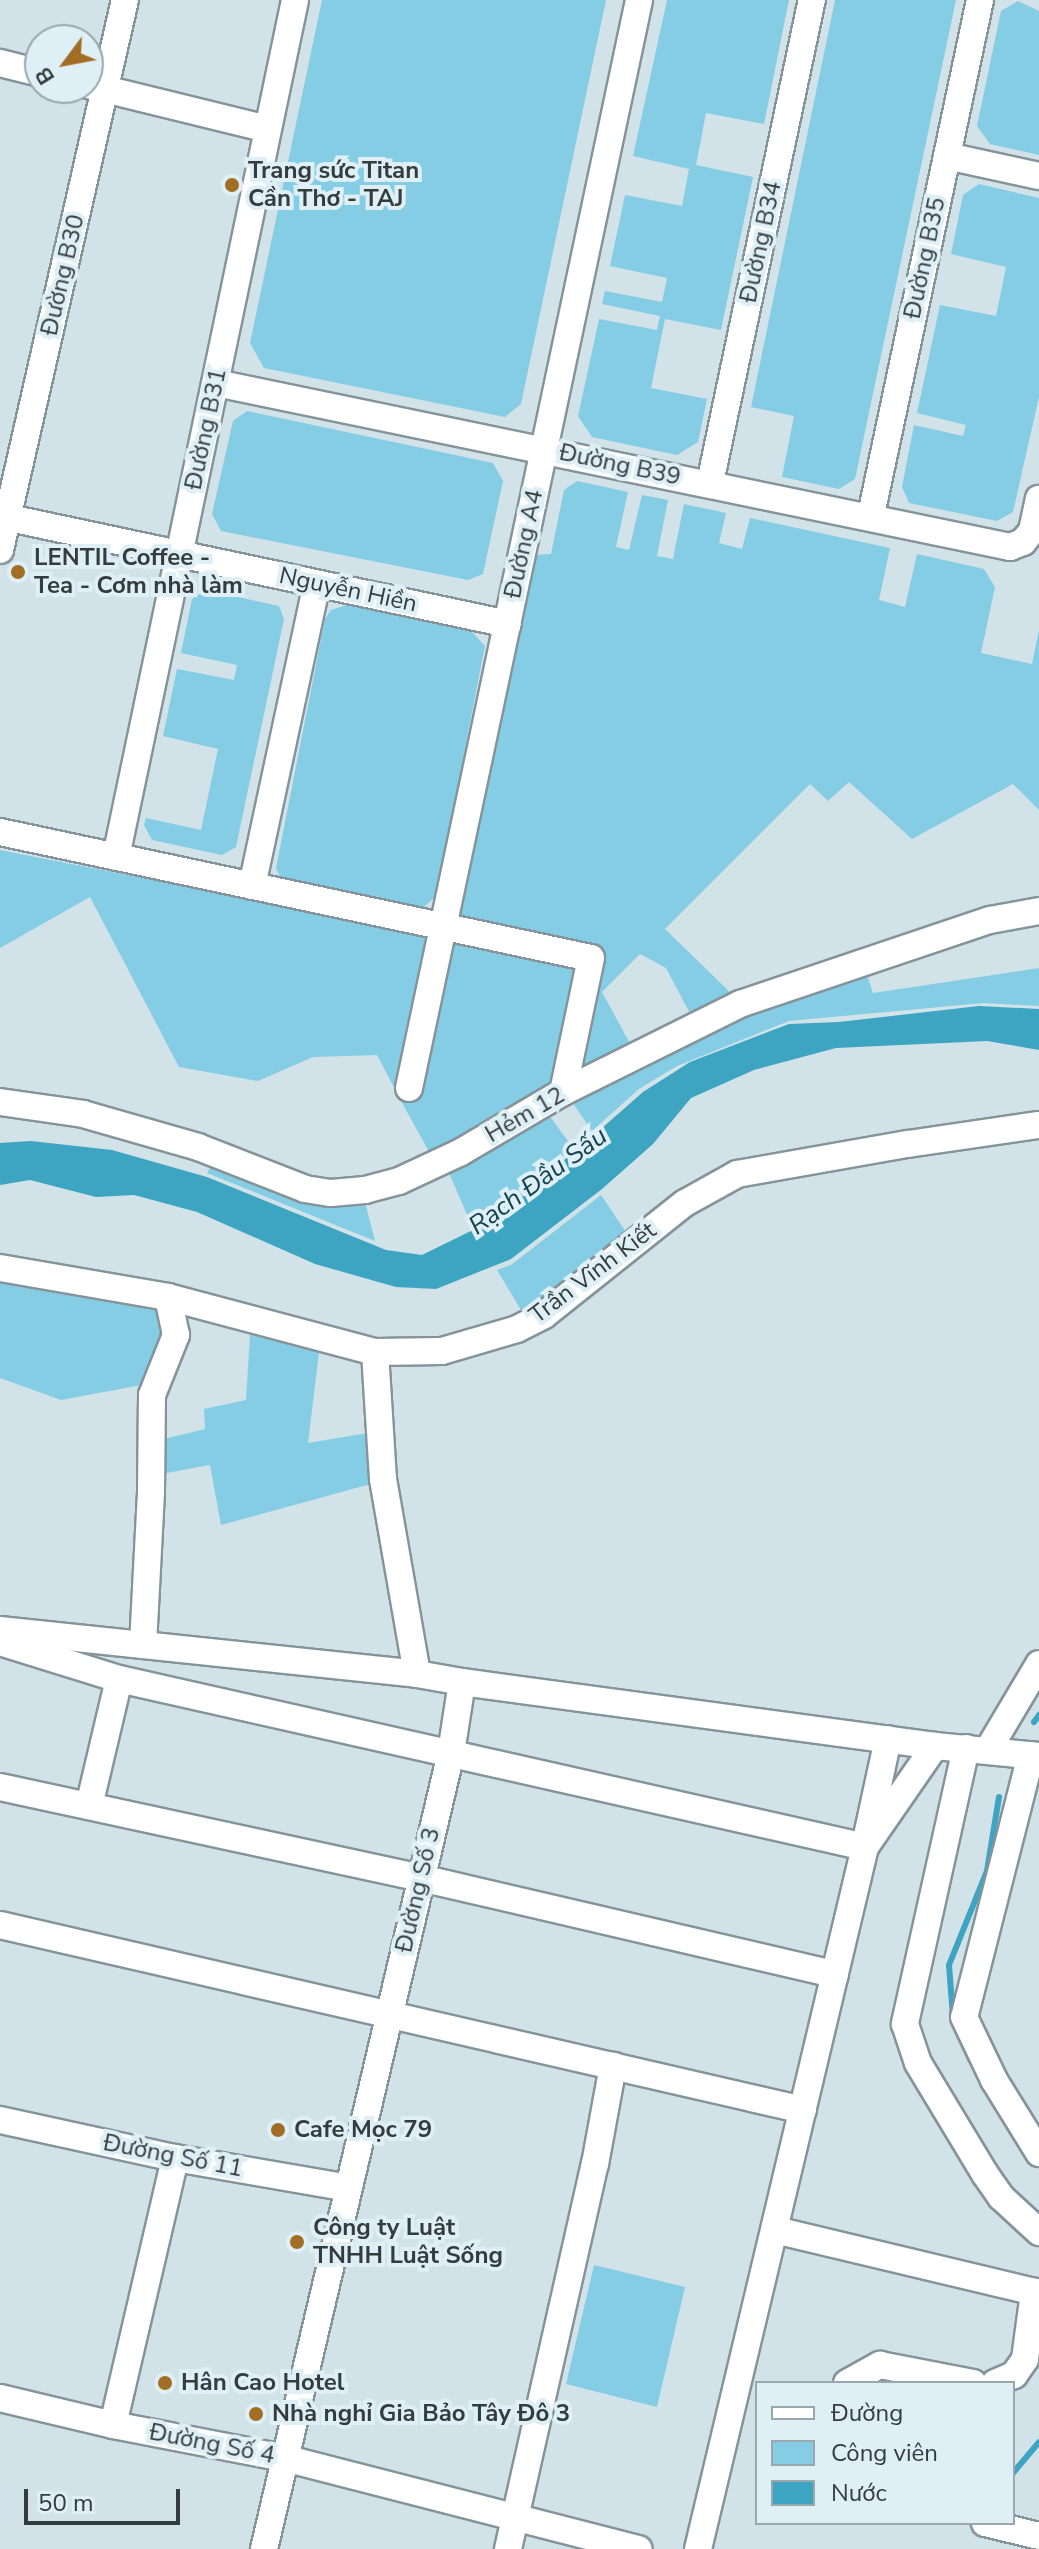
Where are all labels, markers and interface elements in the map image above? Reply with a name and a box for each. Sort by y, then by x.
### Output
north arrow [24,24,104,104]
text: B [29,61,62,90]
place label: Trang sức Titan Cần Thơ - TAJ [248,157,419,213]
marker: Trang sức Titan Cần Thơ - TAJ [223,176,241,194]
street label: Đường B34 [734,179,788,305]
street label: Đường B35 [898,195,952,321]
street label: Đường B30 [35,212,91,338]
street label: Đường B31 [179,366,233,492]
street label: Đường B39 [557,438,683,492]
street label: Đường A4 [498,487,550,601]
place label: LENTIL Coffee - Tea - Cơm nhà làm [34,544,243,600]
street label: Nguyễn Hiền [276,561,420,619]
marker: LENTIL Coffee - Tea - Cơm nhà làm [9,563,27,581]
street label: Hẻm 12 [480,1081,570,1149]
water label: Rạch Đầu Sấu [463,1120,613,1242]
street label: Trần Vĩnh Kiết [524,1216,662,1330]
street label: Đường Số 3 [390,1825,446,1955]
place label: Cafe Mọc 79 [294,2116,432,2144]
marker: Cafe Mọc 79 [269,2121,287,2139]
street label: Đường Số 11 [101,2128,245,2184]
place label: Công ty Luật TNHH Luật Sống [313,2214,503,2270]
marker: Công ty Luật TNHH Luật Sống [288,2233,306,2251]
place label: Hân Cao Hotel [181,2369,345,2397]
marker: Hân Cao Hotel [156,2374,174,2392]
legend [755,2381,1015,2525]
text: Đường [831,2397,903,2429]
place label: Nhà nghỉ Gia Bảo Tây Đô 3 [272,2400,570,2428]
marker: Nhà nghỉ Gia Bảo Tây Đô 3 [247,2405,265,2423]
street label: Đường Số 4 [147,2418,277,2470]
text: Công viên [831,2437,938,2469]
scale bar [28,2473,184,2523]
text: Nước [831,2477,887,2509]
text: 50 m [38,2487,94,2519]

